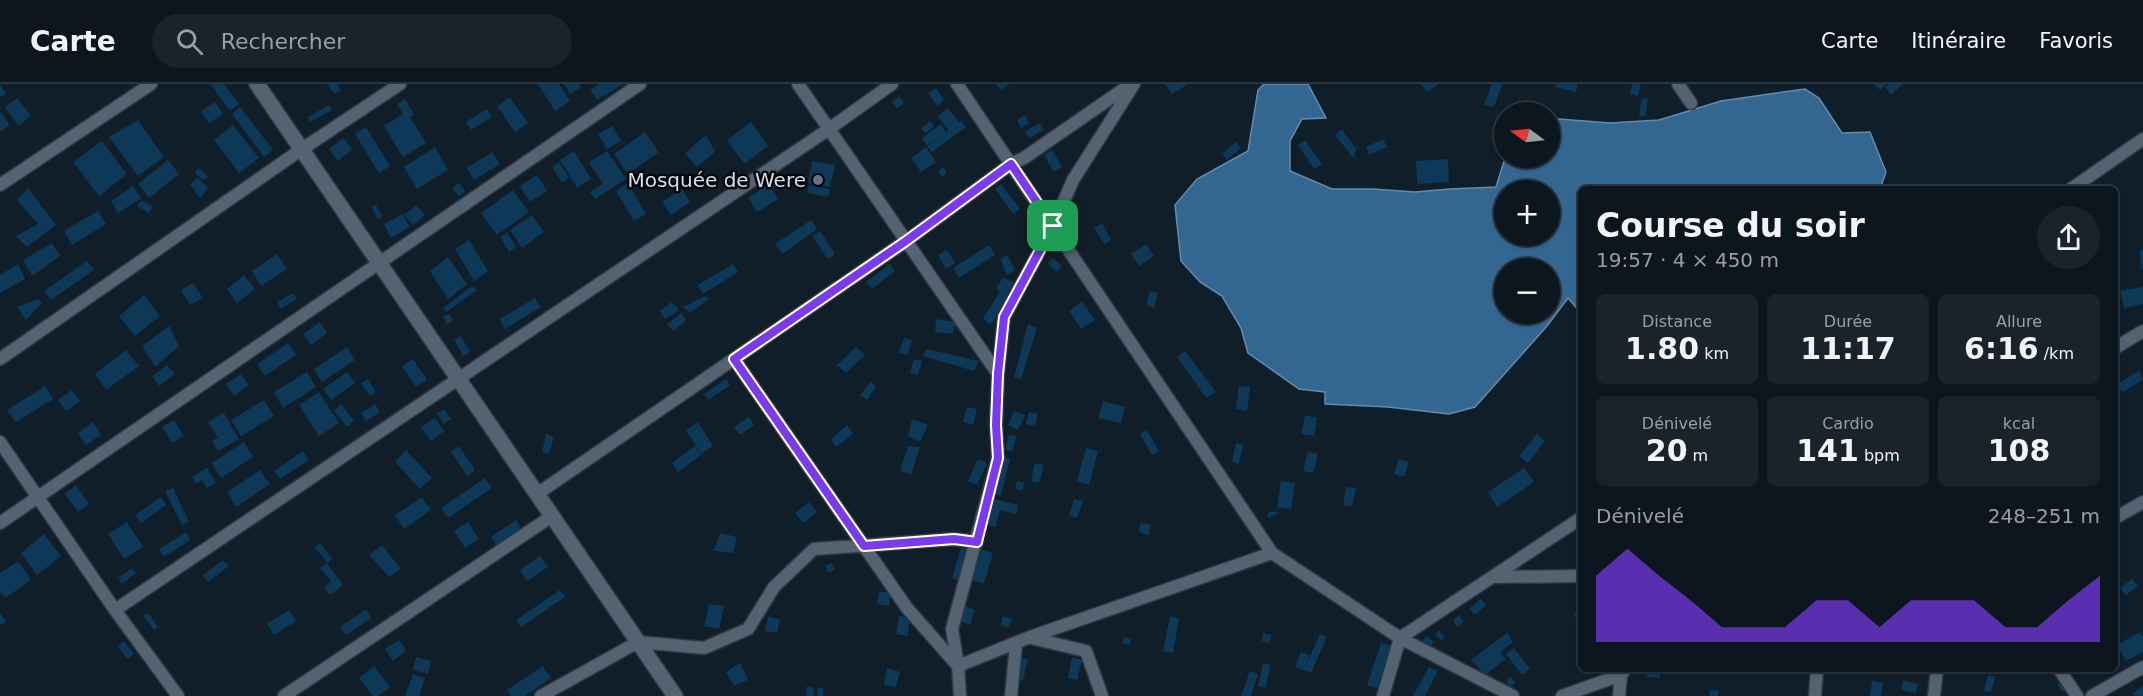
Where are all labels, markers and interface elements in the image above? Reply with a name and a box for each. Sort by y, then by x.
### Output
search box [152,14,572,68]
text: Carte [30,25,116,58]
icon: search [173,25,206,58]
text: Rechercher [221,29,345,54]
text: Carte [1821,29,1878,53]
text: Itinéraire [1911,29,2006,53]
text: Favoris [2039,29,2113,53]
north arrow [1494,102,1560,168]
map controls [1494,102,1560,324]
place label: Mosquée de Were [627,168,806,192]
marker: Mosquée de Were [811,173,825,187]
button: + [1494,180,1560,246]
pin [1027,200,1078,251]
text: Course du soir [1596,206,1865,245]
button: share [2037,206,2100,269]
icon: arrive [1036,209,1069,242]
text: 19:57 · 4 × 450 m [1596,248,1779,272]
button: − [1494,258,1560,324]
text: Distance [1642,312,1712,331]
text: Durée [1824,312,1872,331]
text: Allure [1996,312,2042,331]
text: 1.80 [1625,331,1699,366]
text: 11:17 [1800,331,1896,366]
text: 6:16 [1964,331,2039,366]
text: km [1699,344,1729,363]
text: /km [2039,344,2074,363]
text: Dénivelé [1642,414,1712,433]
text: Cardio [1822,414,1874,433]
text: kcal [2003,414,2035,433]
text: 20 [1646,433,1688,468]
text: 141 [1796,433,1859,468]
text: 108 [1988,433,2050,468]
text: m [1688,446,1708,465]
text: bpm [1859,446,1900,465]
text: Dénivelé [1596,504,1684,528]
text: 248–251 m [1988,504,2100,528]

